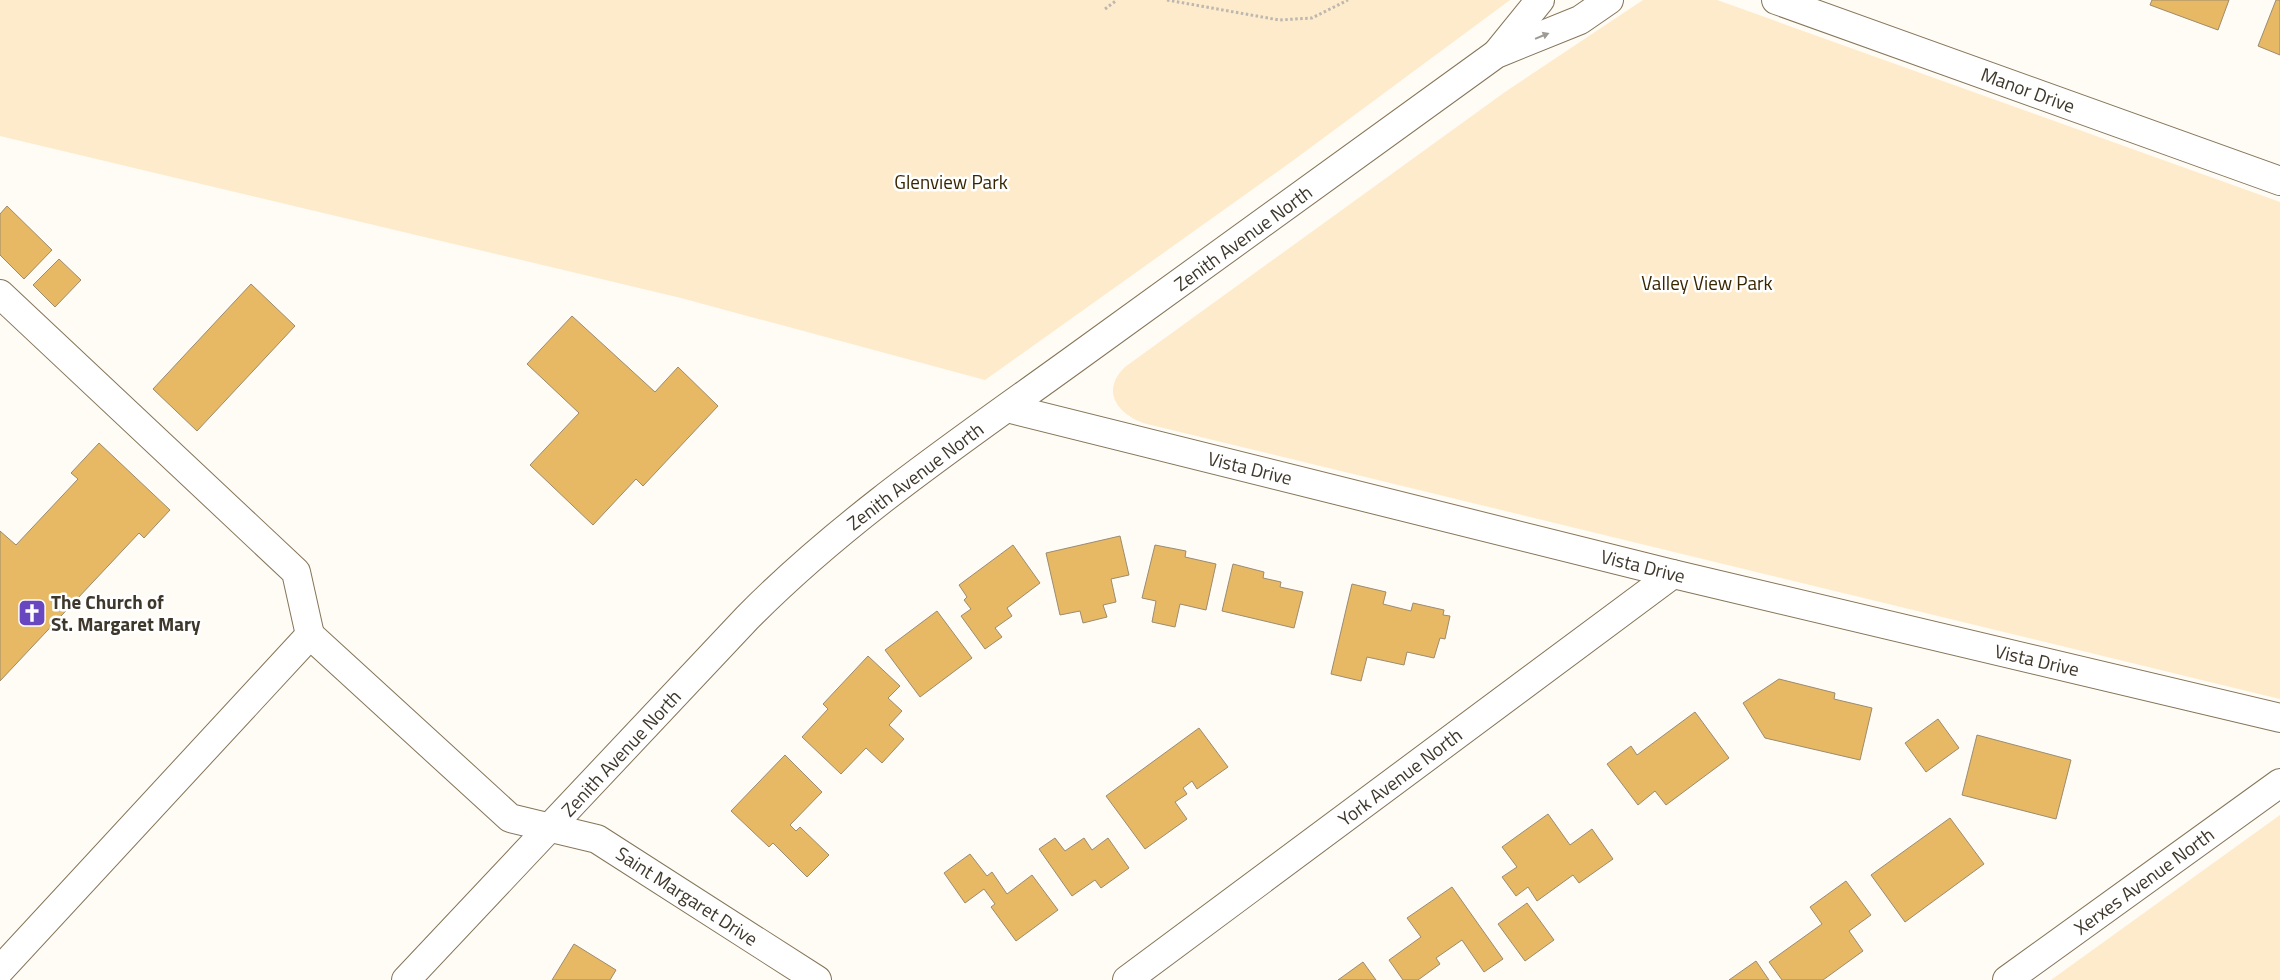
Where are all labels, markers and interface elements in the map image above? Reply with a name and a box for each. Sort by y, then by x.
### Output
one-way arrow [1534,32,1549,39]
street label: Manor Drive [1977,59,2079,120]
park label: Glenview Park [894,167,1008,196]
street label: Zenith Avenue North [1167,177,1318,298]
park label: Valley View Park [1641,268,1773,297]
street label: Zenith Avenue North [840,414,989,537]
street label: Vista Drive [1205,443,1295,492]
street label: Vista Drive [1598,541,1688,590]
place label: The Church of St. Margaret Mary [51,587,201,638]
church icon: The Church of St. Margaret Mary [17,598,47,628]
street label: Vista Drive [1992,636,2082,683]
street label: Zenith Avenue North [554,682,687,823]
street label: York Avenue North [1332,720,1468,833]
street label: Xerxes Avenue North [2068,820,2220,941]
street label: Saint Margaret Drive [610,839,764,953]

